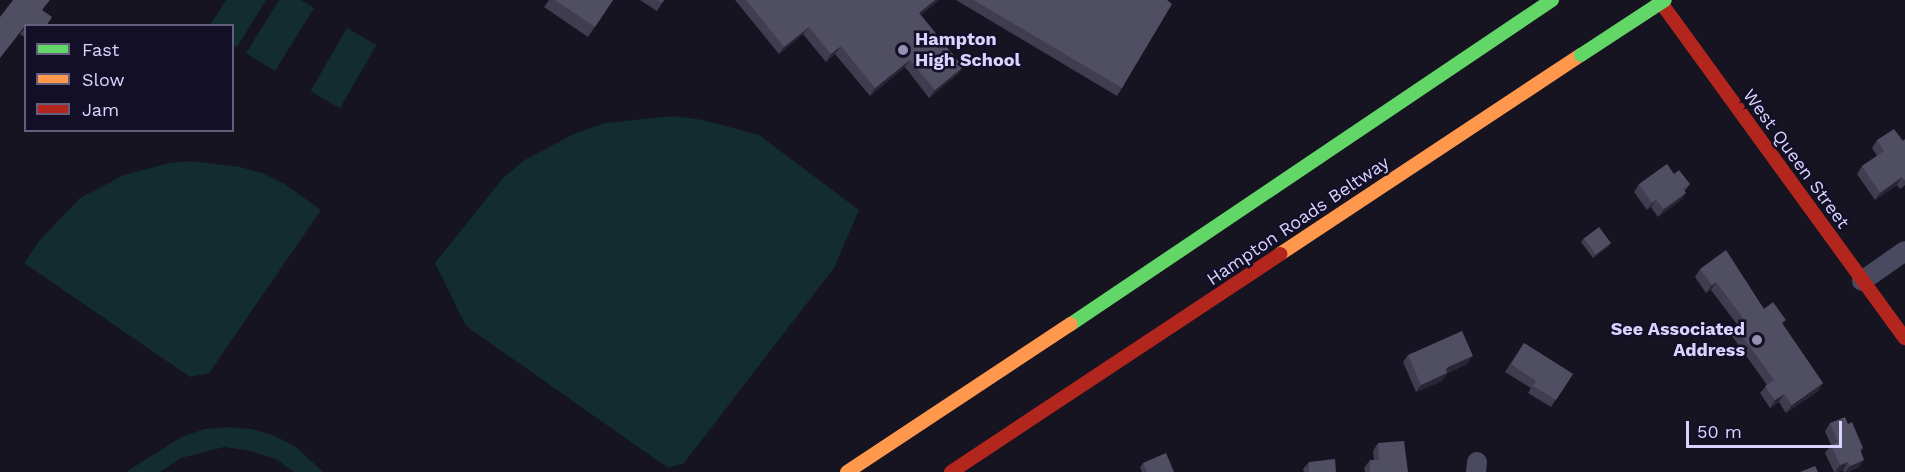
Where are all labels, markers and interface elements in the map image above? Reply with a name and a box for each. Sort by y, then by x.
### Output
legend [24,24,234,132]
place label: Hampton High School [915,29,1020,72]
text: Fast [82,39,119,60]
marker: Hampton High School [896,43,910,57]
text: Slow [82,69,125,90]
street label: West Queen Street [1738,85,1854,233]
text: Jam [82,99,119,120]
street label: Hampton Roads Beltway [1203,152,1393,290]
place label: See Associated Address [1610,319,1745,362]
marker: See Associated Address [1750,333,1764,347]
scale bar [1689,409,1845,447]
text: 50 m [1697,421,1742,442]

